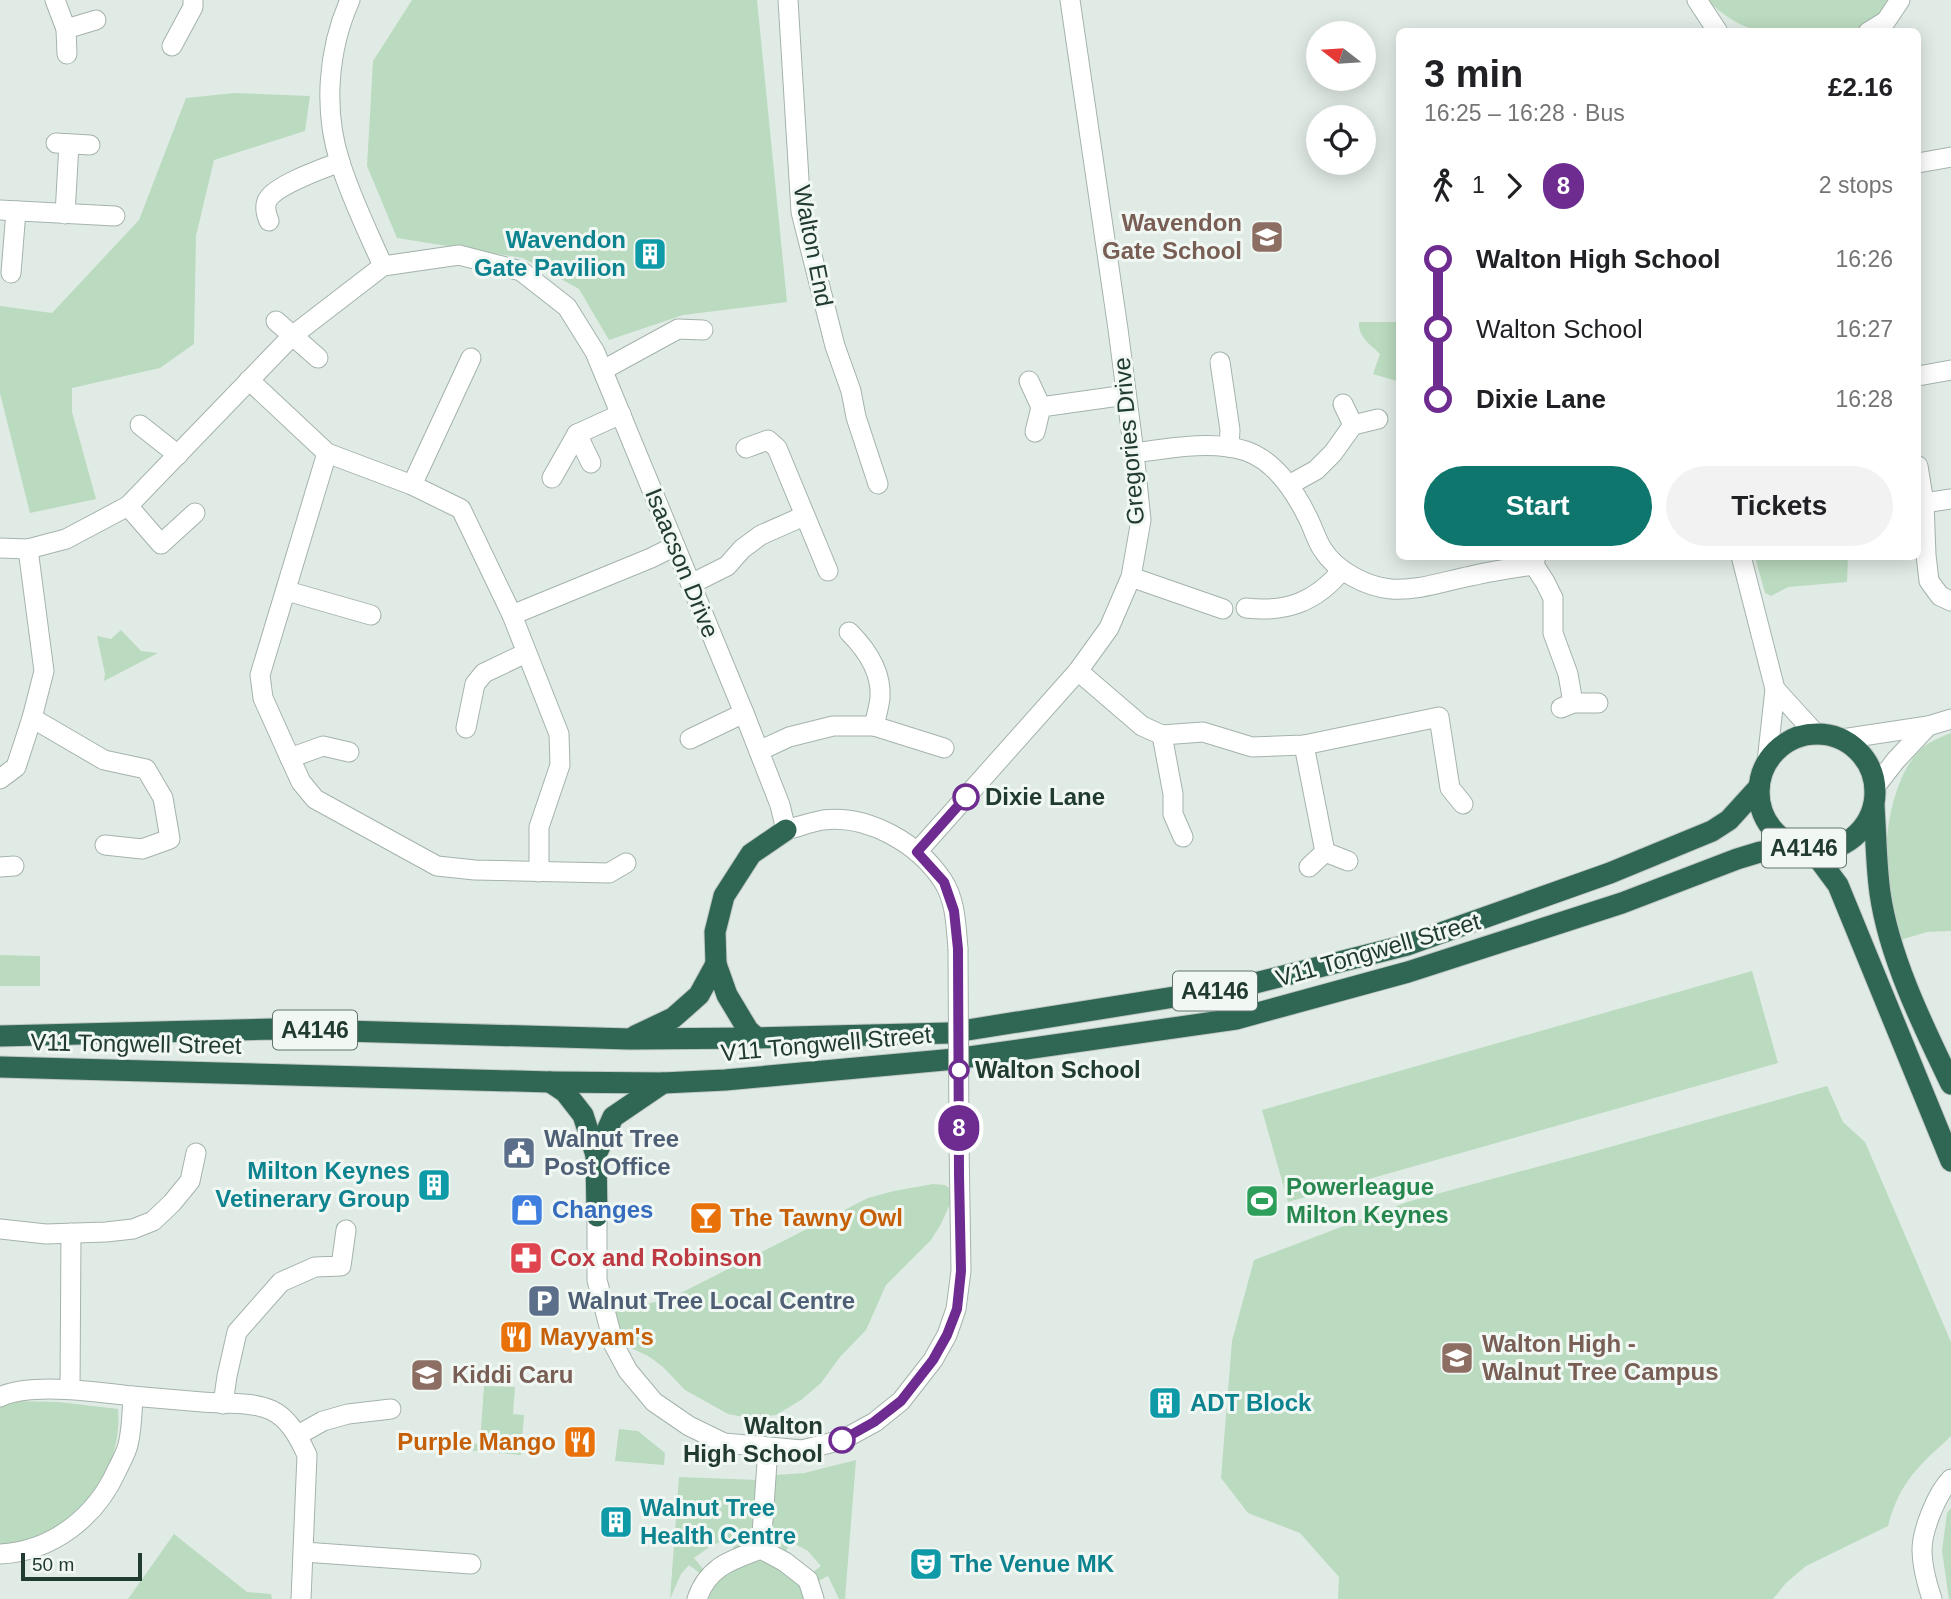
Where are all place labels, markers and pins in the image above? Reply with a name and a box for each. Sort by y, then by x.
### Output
place label: Wavendon Gate School [1102,209,1242,264]
school or university icon: Wavendon Gate School [1248,218,1286,256]
place label: Wavendon Gate Pavilion [474,226,626,281]
building icon: Wavendon Gate Pavilion [631,235,669,273]
place label: Dixie Lane [985,783,1105,810]
marker: Dixie Lane [953,784,979,810]
place label: Walton School [975,1056,1141,1083]
marker: Walton School [949,1060,969,1080]
place label: Walnut Tree Post Office [544,1125,679,1180]
public building icon: Walnut Tree Post Office [500,1134,538,1172]
place label: Milton Keynes Vetinerary Group [215,1157,410,1212]
building icon: Milton Keynes Vetinerary Group [415,1166,453,1204]
place label: Powerleague Milton Keynes [1286,1173,1449,1228]
sports icon: Powerleague Milton Keynes [1243,1182,1281,1220]
shop icon: Changes [508,1191,546,1229]
place label: Changes [552,1196,653,1223]
bar icon: The Tawny Owl [687,1199,725,1237]
place label: The Tawny Owl [730,1204,903,1231]
pharmacy icon: Cox and Robinson [507,1239,545,1277]
place label: Cox and Robinson [550,1244,762,1271]
parking icon: Walnut Tree Local Centre [525,1282,563,1320]
place label: Walnut Tree Local Centre [568,1287,855,1314]
restaurant icon: Mayyam's [497,1318,535,1356]
place label: Mayyam's [540,1323,654,1350]
place label: Walton High - Walnut Tree Campus [1482,1330,1718,1385]
school or university icon: Walton High - Walnut Tree Campus [1438,1339,1476,1377]
school or university icon: Kiddi Caru [408,1356,446,1394]
place label: Kiddi Caru [452,1361,573,1388]
building icon: ADT Block [1146,1384,1184,1422]
place label: ADT Block [1190,1389,1312,1416]
place label: Walton High School [683,1412,823,1467]
restaurant icon: Purple Mango [561,1423,599,1461]
marker: Walton High School [829,1427,855,1453]
place label: Purple Mango [397,1428,556,1455]
place label: Walnut Tree Health Centre [640,1494,796,1549]
building icon: Walnut Tree Health Centre [597,1503,635,1541]
theatre icon: The Venue MK [907,1545,945,1583]
place label: The Venue MK [950,1550,1115,1577]

